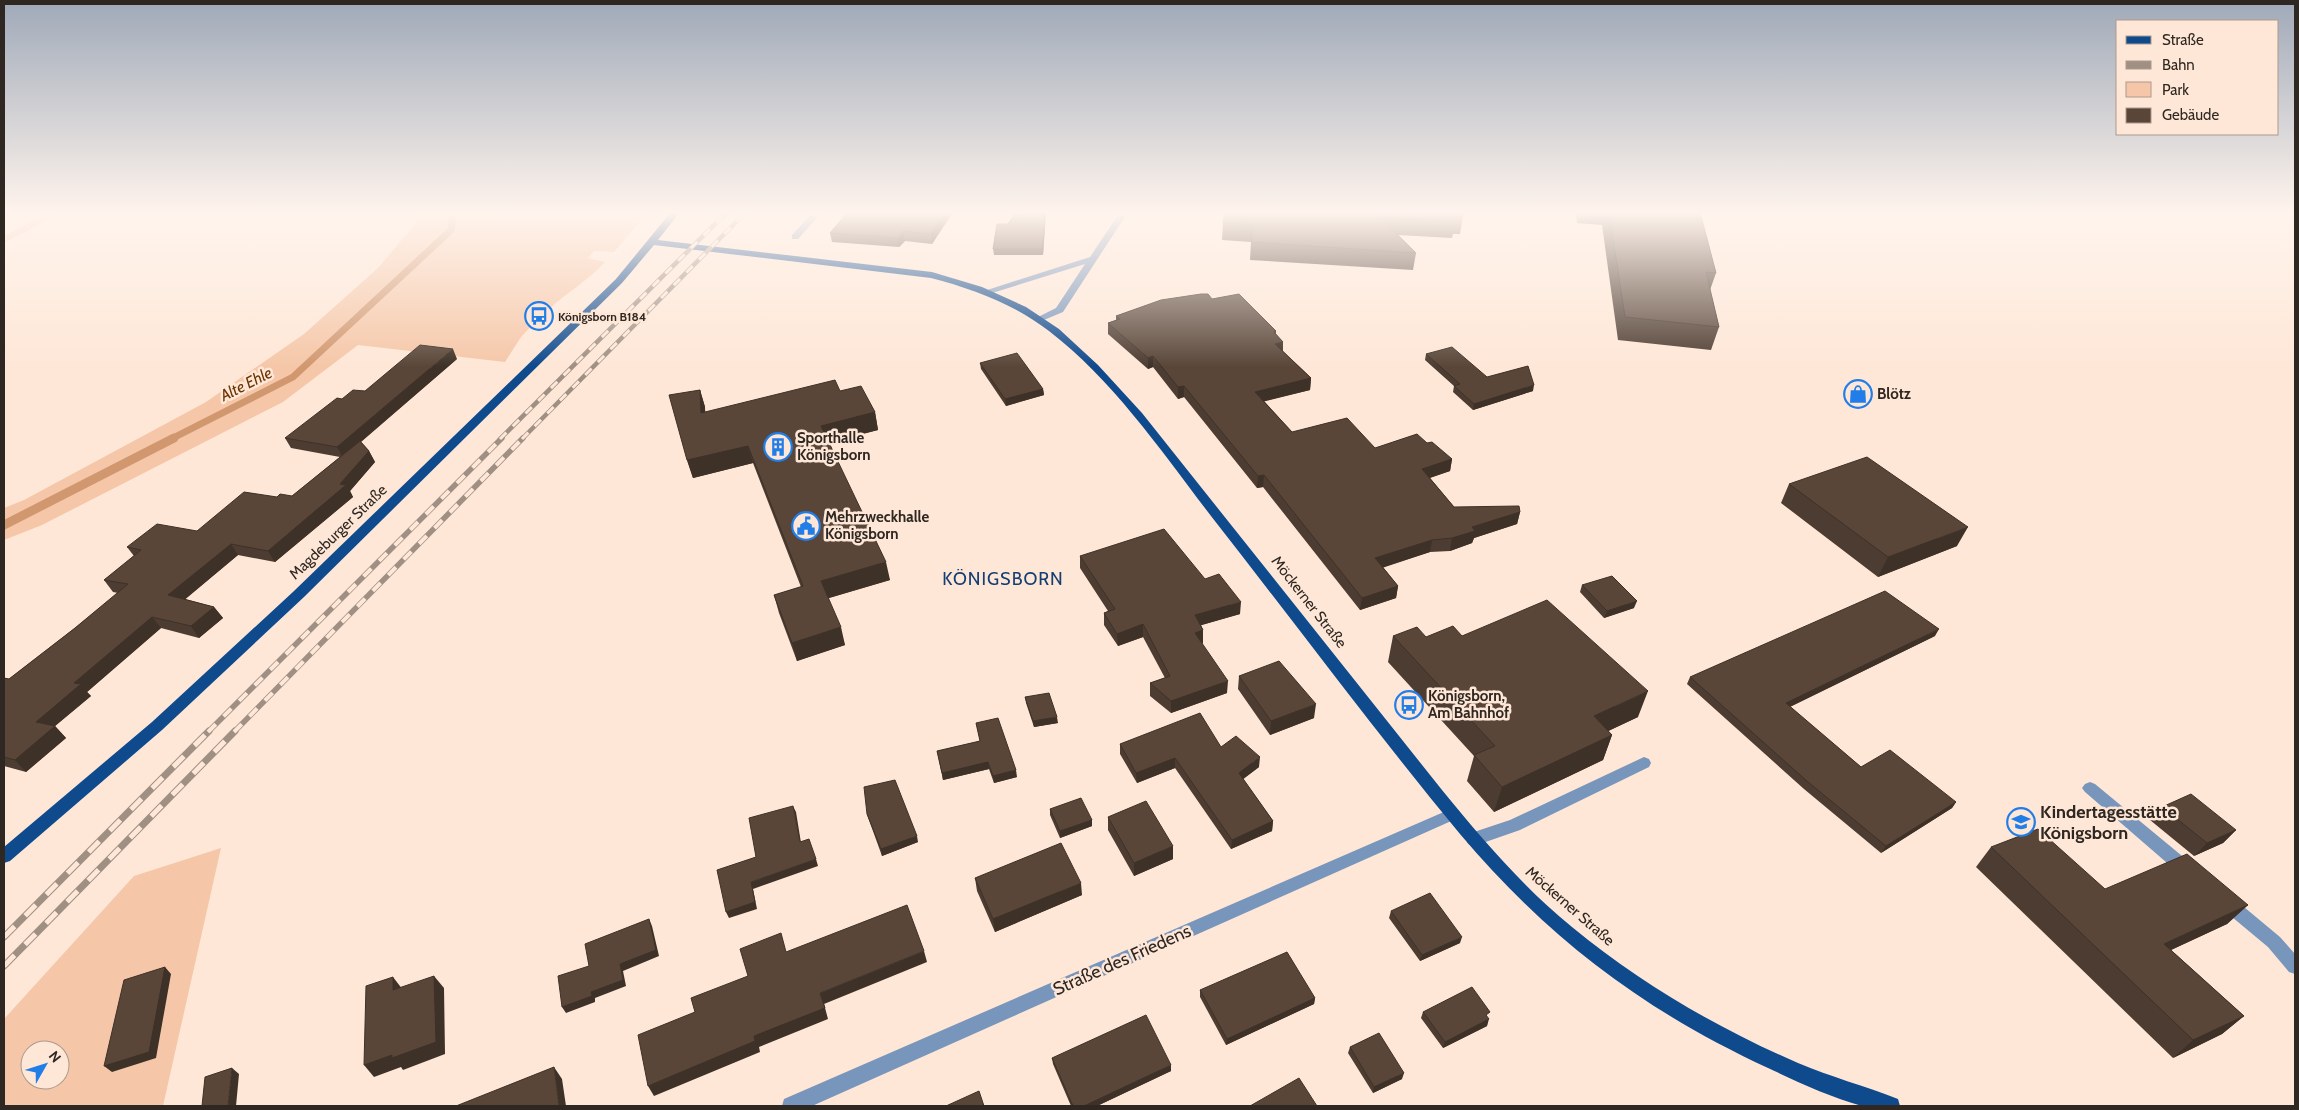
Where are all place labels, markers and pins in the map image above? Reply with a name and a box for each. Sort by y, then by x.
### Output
bus stop icon: Königsborn B184 [524,301,554,331]
place label: Königsborn B184 [558,309,646,324]
shop icon: Blötz [1843,379,1873,409]
place label: Blötz [1877,385,1911,403]
place label: Sporthalle Königsborn [797,429,871,464]
building icon: Sporthalle Königsborn [763,432,793,462]
place label: Mehrzweckhalle Königsborn [825,508,929,543]
public building icon: Mehrzweckhalle Königsborn [791,511,821,541]
place label: Königsborn, Am Bahnhof [1428,687,1509,722]
bus stop icon: Königsborn, Am Bahnhof [1394,690,1424,720]
place label: Kindertagesstätte Königsborn [2040,801,2177,844]
school or university icon: Kindertagesstätte Königsborn [2006,807,2036,837]

